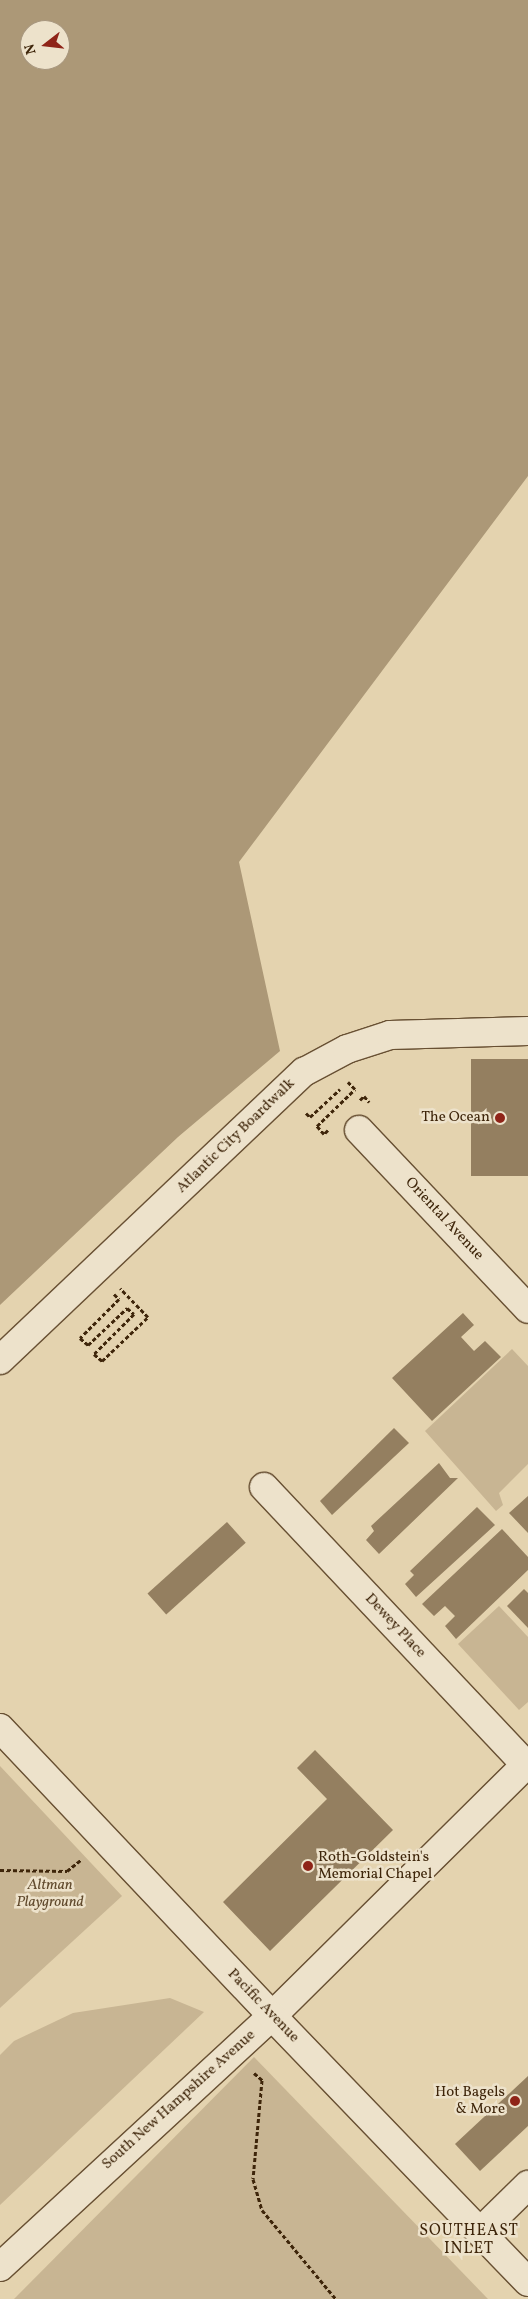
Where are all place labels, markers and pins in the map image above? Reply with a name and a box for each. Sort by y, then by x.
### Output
place label: The Ocean [421,1109,490,1127]
marker: The Ocean [494,1112,506,1124]
place label: Roth-Goldstein's Memorial Chapel [318,1848,432,1883]
marker: Roth-Goldstein's Memorial Chapel [302,1860,314,1872]
place label: Hot Bagels & More [435,2083,505,2118]
marker: Hot Bagels & More [509,2095,521,2107]

